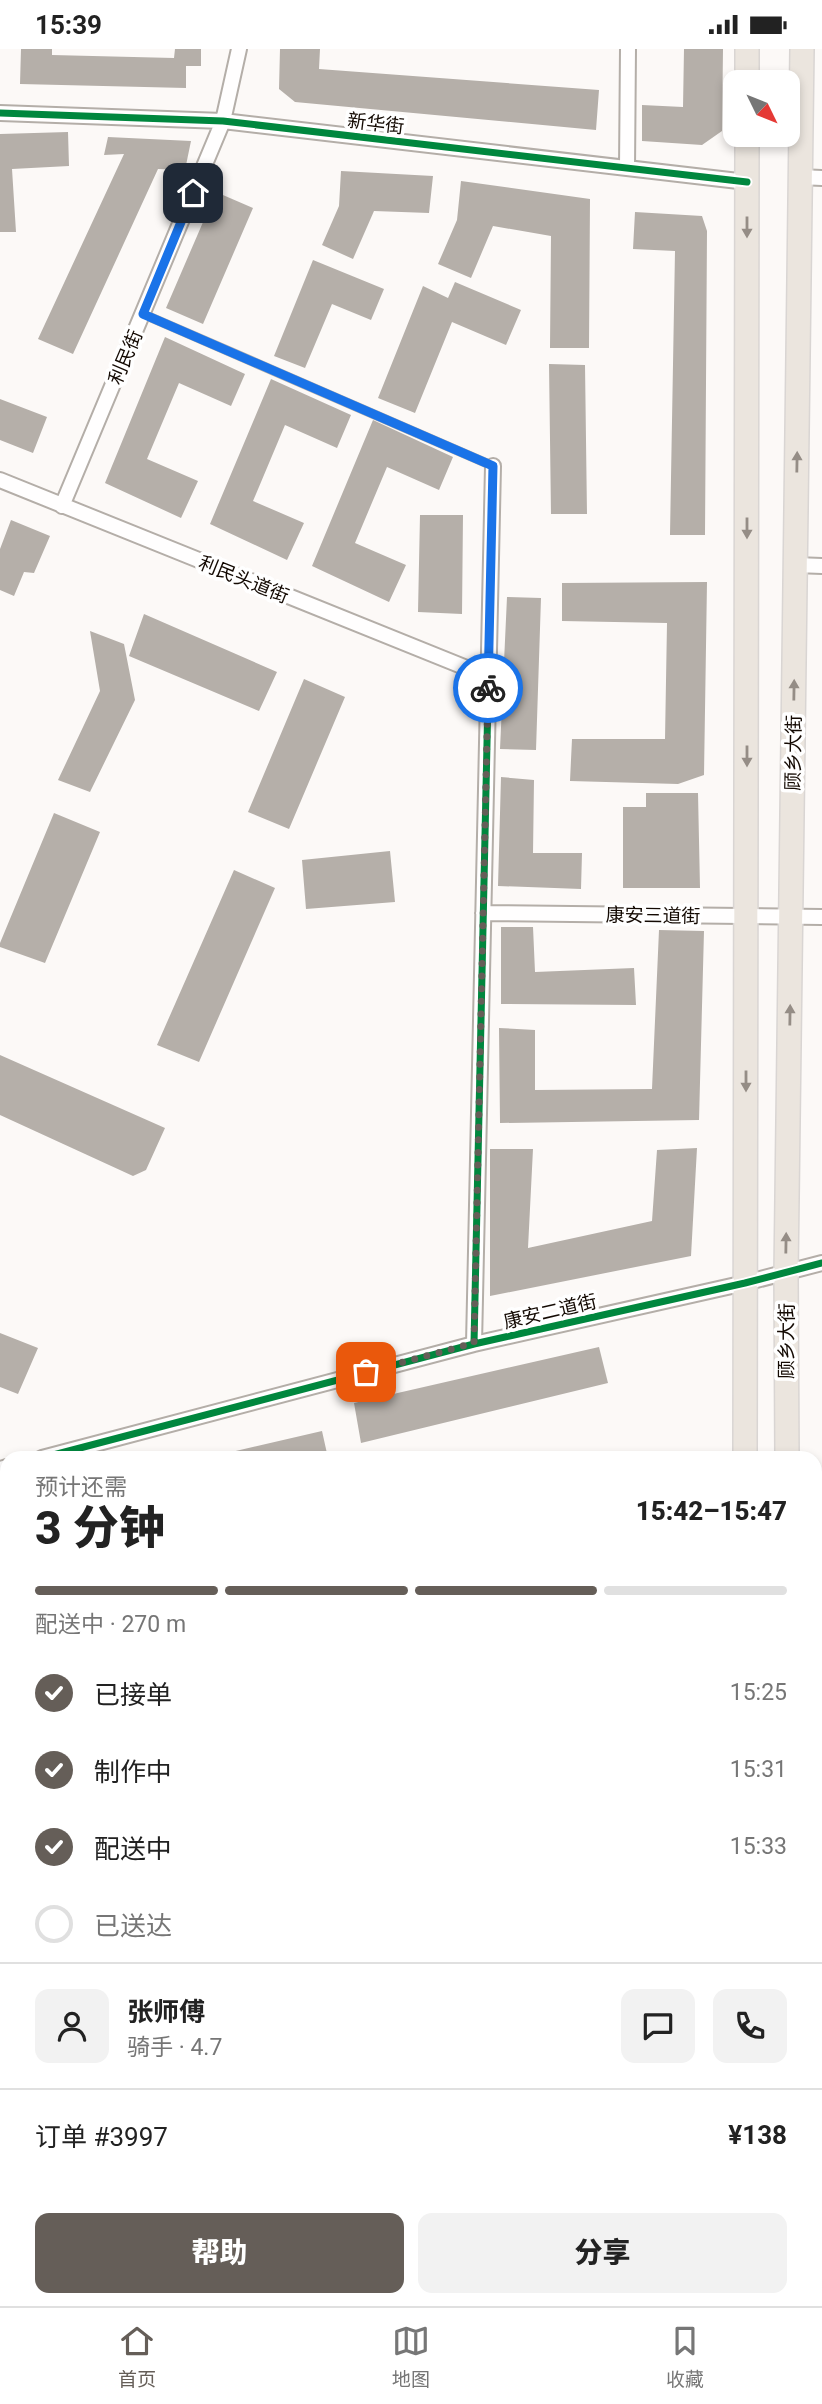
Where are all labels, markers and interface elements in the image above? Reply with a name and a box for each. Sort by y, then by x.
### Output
text: 15:39 [35,10,102,40]
north arrow [723,70,800,147]
map controls [723,70,800,147]
street label: 新华街 [346,109,406,138]
pin [163,163,223,223]
icon: home [174,174,212,212]
one-way arrow [741,217,753,239]
street label: 利民街 [104,326,147,388]
one-way arrow [791,451,803,473]
one-way arrow [741,518,753,540]
street label: 利民头道街 [195,551,292,608]
courier [453,653,523,723]
icon: bike [469,669,507,707]
one-way arrow [788,678,800,700]
street label: 顾乡大街 [781,715,806,791]
one-way arrow [741,745,753,767]
street label: 康安三道街 [605,903,701,928]
one-way arrow [784,1004,795,1026]
one-way arrow [740,1071,752,1093]
one-way arrow [781,1231,792,1253]
street label: 康安二道街 [501,1290,599,1333]
street label: 顾乡大街 [775,1303,798,1379]
pin [336,1342,396,1402]
icon: bag [347,1353,385,1391]
text: 预计还需 [35,1474,127,1501]
text: 15:42–15:47 [636,1496,787,1526]
text: 3 分钟 [35,1501,165,1555]
text: 配送中 · 270 m [35,1611,186,1638]
icon: check [35,1674,73,1712]
text: 15:25 [730,1679,787,1706]
text: 已接单 [94,1680,172,1710]
icon: check [35,1751,73,1789]
text: 15:31 [730,1756,787,1783]
text: 制作中 [94,1757,172,1787]
icon: check [35,1828,73,1866]
text: 15:33 [730,1833,787,1860]
text: 配送中 [94,1834,172,1864]
text: 已送达 [94,1911,172,1941]
button: person [35,1989,109,2063]
button: chat [621,1989,695,2063]
button: phone [713,1989,787,2063]
text: 张师傅 [127,1997,205,2027]
text: 骑手 · 4.7 [127,2034,222,2061]
text: ¥138 [728,2120,787,2150]
text: 订单 #3997 [35,2122,168,2152]
button: 帮助 [35,2213,404,2293]
button: 分享 [418,2213,787,2293]
tab: 首页 [118,2322,156,2391]
tab: 地图 [392,2322,430,2391]
tab: 收藏 [666,2322,704,2391]

